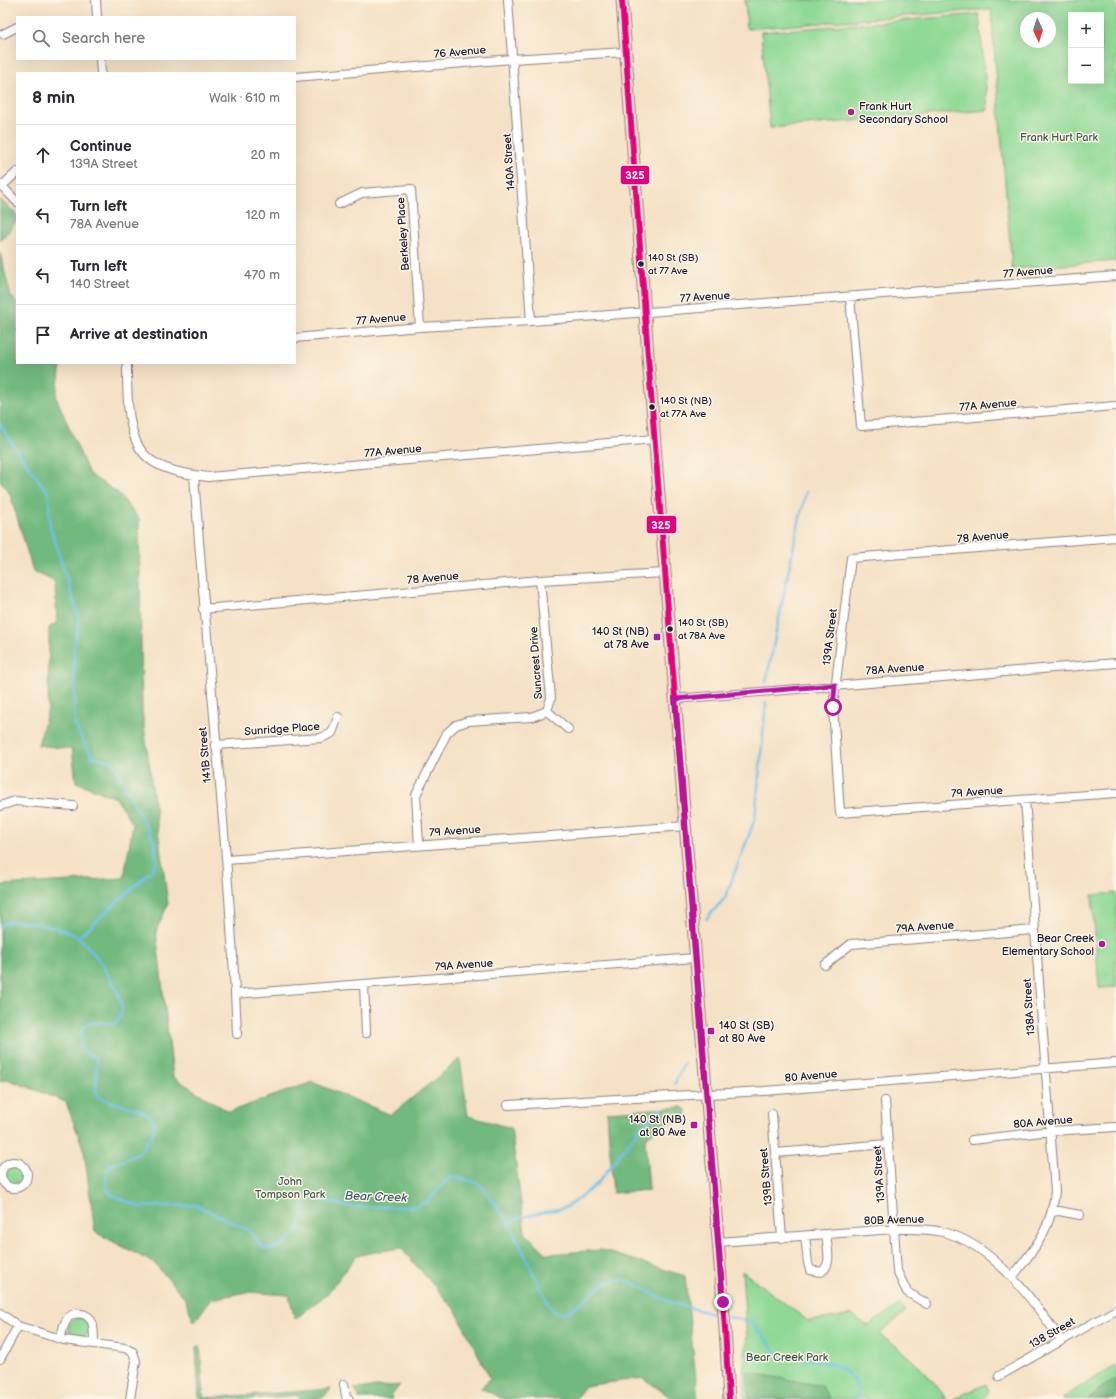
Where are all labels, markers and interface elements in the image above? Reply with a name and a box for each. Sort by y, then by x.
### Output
north arrow [1020,12,1056,48]
map controls [1068,12,1104,84]
button: + [1068,12,1104,48]
search box [16,16,296,60]
icon: search [30,27,52,49]
text: Search here [62,29,145,48]
street label: 76 Avenue [434,43,487,61]
button: − [1068,48,1104,84]
text: 8 min [32,88,75,108]
text: Walk · 610 m [209,90,280,106]
place label: Frank Hurt Secondary School [859,100,948,126]
marker: Frank Hurt Secondary School [846,107,856,117]
park label: Frank Hurt Park [1020,131,1098,144]
street label: 140A Street [500,132,517,191]
text: Continue [70,137,132,156]
icon: ahead [32,144,54,166]
text: 20 m [250,147,280,163]
text: 139A Street [70,156,137,172]
line badge: 325 [620,165,650,185]
text: 325 [625,169,645,182]
street label: Berkeley Place [394,196,412,271]
text: Turn left [70,197,127,216]
icon: left [32,204,54,226]
text: 120 m [245,207,280,223]
text: 78A Avenue [70,216,139,232]
place label: 140 St (SB) at 77 Ave [648,252,699,277]
text: Turn left [70,257,127,276]
marker: 140 St (SB) at 77 Ave [636,259,646,269]
street label: 77 Avenue [1003,263,1054,281]
icon: left [32,264,54,286]
text: 470 m [244,267,280,283]
text: 140 Street [70,276,130,292]
street label: 77 Avenue [680,289,731,305]
street label: 77 Avenue [356,310,407,328]
icon: arrive [32,324,54,346]
text: Arrive at destination [70,325,208,344]
place label: 140 St (NB) at 77A Ave [660,395,712,420]
street label: 77A Avenue [959,396,1018,414]
marker: 140 St (NB) at 77A Ave [647,402,657,412]
street label: 77A Avenue [364,442,423,460]
line badge: 325 [646,515,677,534]
text: 325 [651,519,671,532]
street label: 78 Avenue [957,528,1010,546]
street label: 78 Avenue [407,569,460,587]
street label: 139A Street [820,607,840,666]
place label: 140 St (SB) at 78A Ave [678,617,729,642]
marker: 140 St (SB) at 78A Ave [665,624,675,634]
place label: 140 St (NB) at 78 Ave [592,625,649,651]
street label: Suncrest Drive [527,626,545,700]
marker: 140 St (NB) at 78 Ave [652,632,662,642]
street label: 78A Avenue [865,660,925,678]
route start [824,698,842,716]
street label: Sunridge Place [244,720,321,738]
street label: 141B Street [196,726,214,783]
street label: 79 Avenue [951,784,1004,800]
street label: 79 Avenue [429,823,482,839]
street label: 79A Avenue [895,918,955,936]
place label: Bear Creek Elementary School [1002,932,1095,958]
marker: Bear Creek Elementary School [1097,939,1107,949]
street label: 79A Avenue [434,956,494,974]
street label: 138A Street [1020,977,1037,1036]
place label: 140 St (SB) at 80 Ave [719,1019,774,1045]
marker: 140 St (SB) at 80 Ave [706,1026,716,1036]
street label: 80 Avenue [784,1067,838,1085]
place label: 140 St (NB) at 80 Ave [629,1113,686,1139]
street label: 80A Avenue [1013,1113,1074,1131]
marker: 140 St (NB) at 80 Ave [689,1120,699,1130]
street label: 139A Street [870,1144,887,1203]
street label: 139B Street [757,1147,775,1206]
park label: John Tompson Park [255,1175,326,1201]
water label: Bear Creek [345,1188,408,1206]
street label: 80B Avenue [864,1212,925,1228]
route end [714,1293,732,1311]
street label: 138 Street [1027,1314,1078,1351]
park label: Bear Creek Park [746,1351,829,1364]

